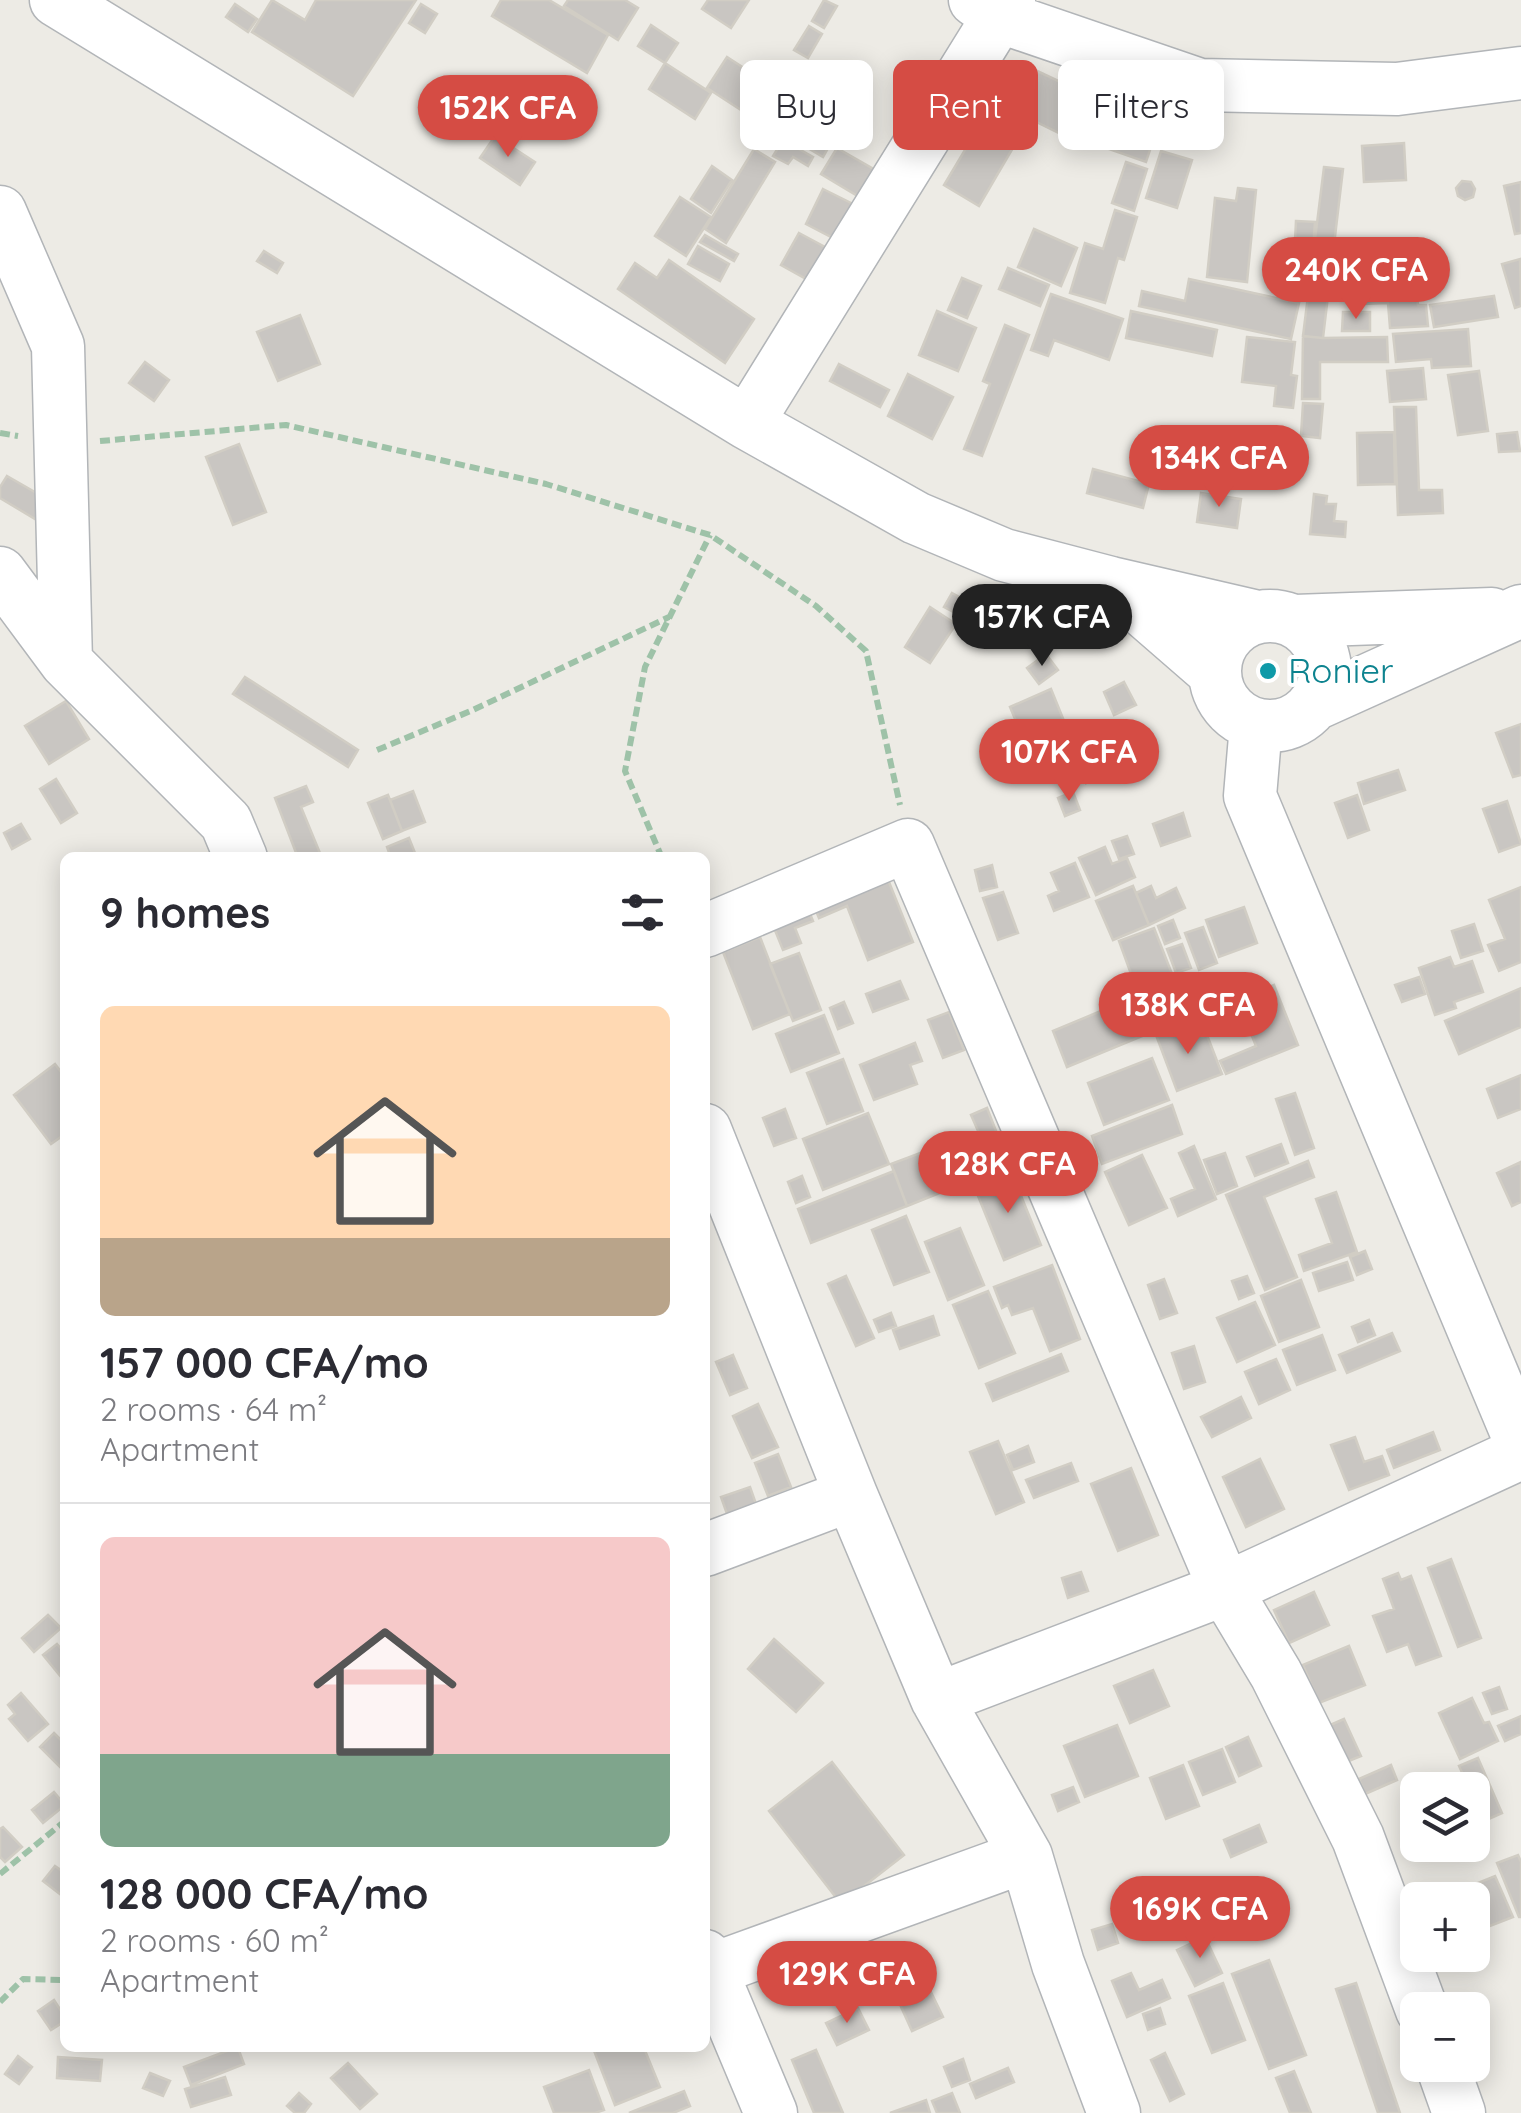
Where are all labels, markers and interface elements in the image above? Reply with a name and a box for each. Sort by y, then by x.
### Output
chip: Buy [740,60,873,150]
chip: Rent [893,60,1038,150]
chip: Filters [1058,60,1224,150]
pin: 152K CFA [405,75,611,160]
text: 152K CFA [440,87,576,127]
pin: 240K CFA [1253,237,1459,322]
text: 240K CFA [1284,249,1428,289]
pin: 134K CFA [1116,425,1322,510]
text: 134K CFA [1151,437,1287,477]
pin: 157K CFA [939,584,1145,669]
text: 157K CFA [974,596,1110,636]
place label: Ronier [1288,648,1393,692]
marker: Ronier [1257,660,1279,682]
pin: 107K CFA [966,719,1172,804]
text: 107K CFA [1001,731,1137,771]
icon: filters [615,885,670,940]
text: 9 homes [100,886,270,939]
pin: 138K CFA [1085,972,1291,1057]
text: 138K CFA [1121,984,1255,1024]
icon: home [295,1071,475,1251]
pin: 128K CFA [905,1131,1111,1216]
text: 128K CFA [940,1143,1076,1183]
text: 157 000 CFA/mo [100,1336,429,1389]
text: 2 rooms · 64 m² [100,1389,327,1429]
text: Apartment [100,1429,259,1469]
icon: home [295,1602,475,1782]
map controls [1400,1772,1490,2082]
button: layers [1400,1772,1490,1862]
text: 128 000 CFA/mo [100,1867,428,1920]
pin: 169K CFA [1097,1876,1303,1961]
button: + [1400,1882,1490,1972]
text: 169K CFA [1132,1888,1268,1928]
text: 2 rooms · 60 m² [100,1920,329,1960]
pin: 129K CFA [744,1941,950,2026]
text: 129K CFA [779,1953,915,1993]
text: Apartment [100,1960,259,2000]
button: − [1400,1992,1490,2082]

